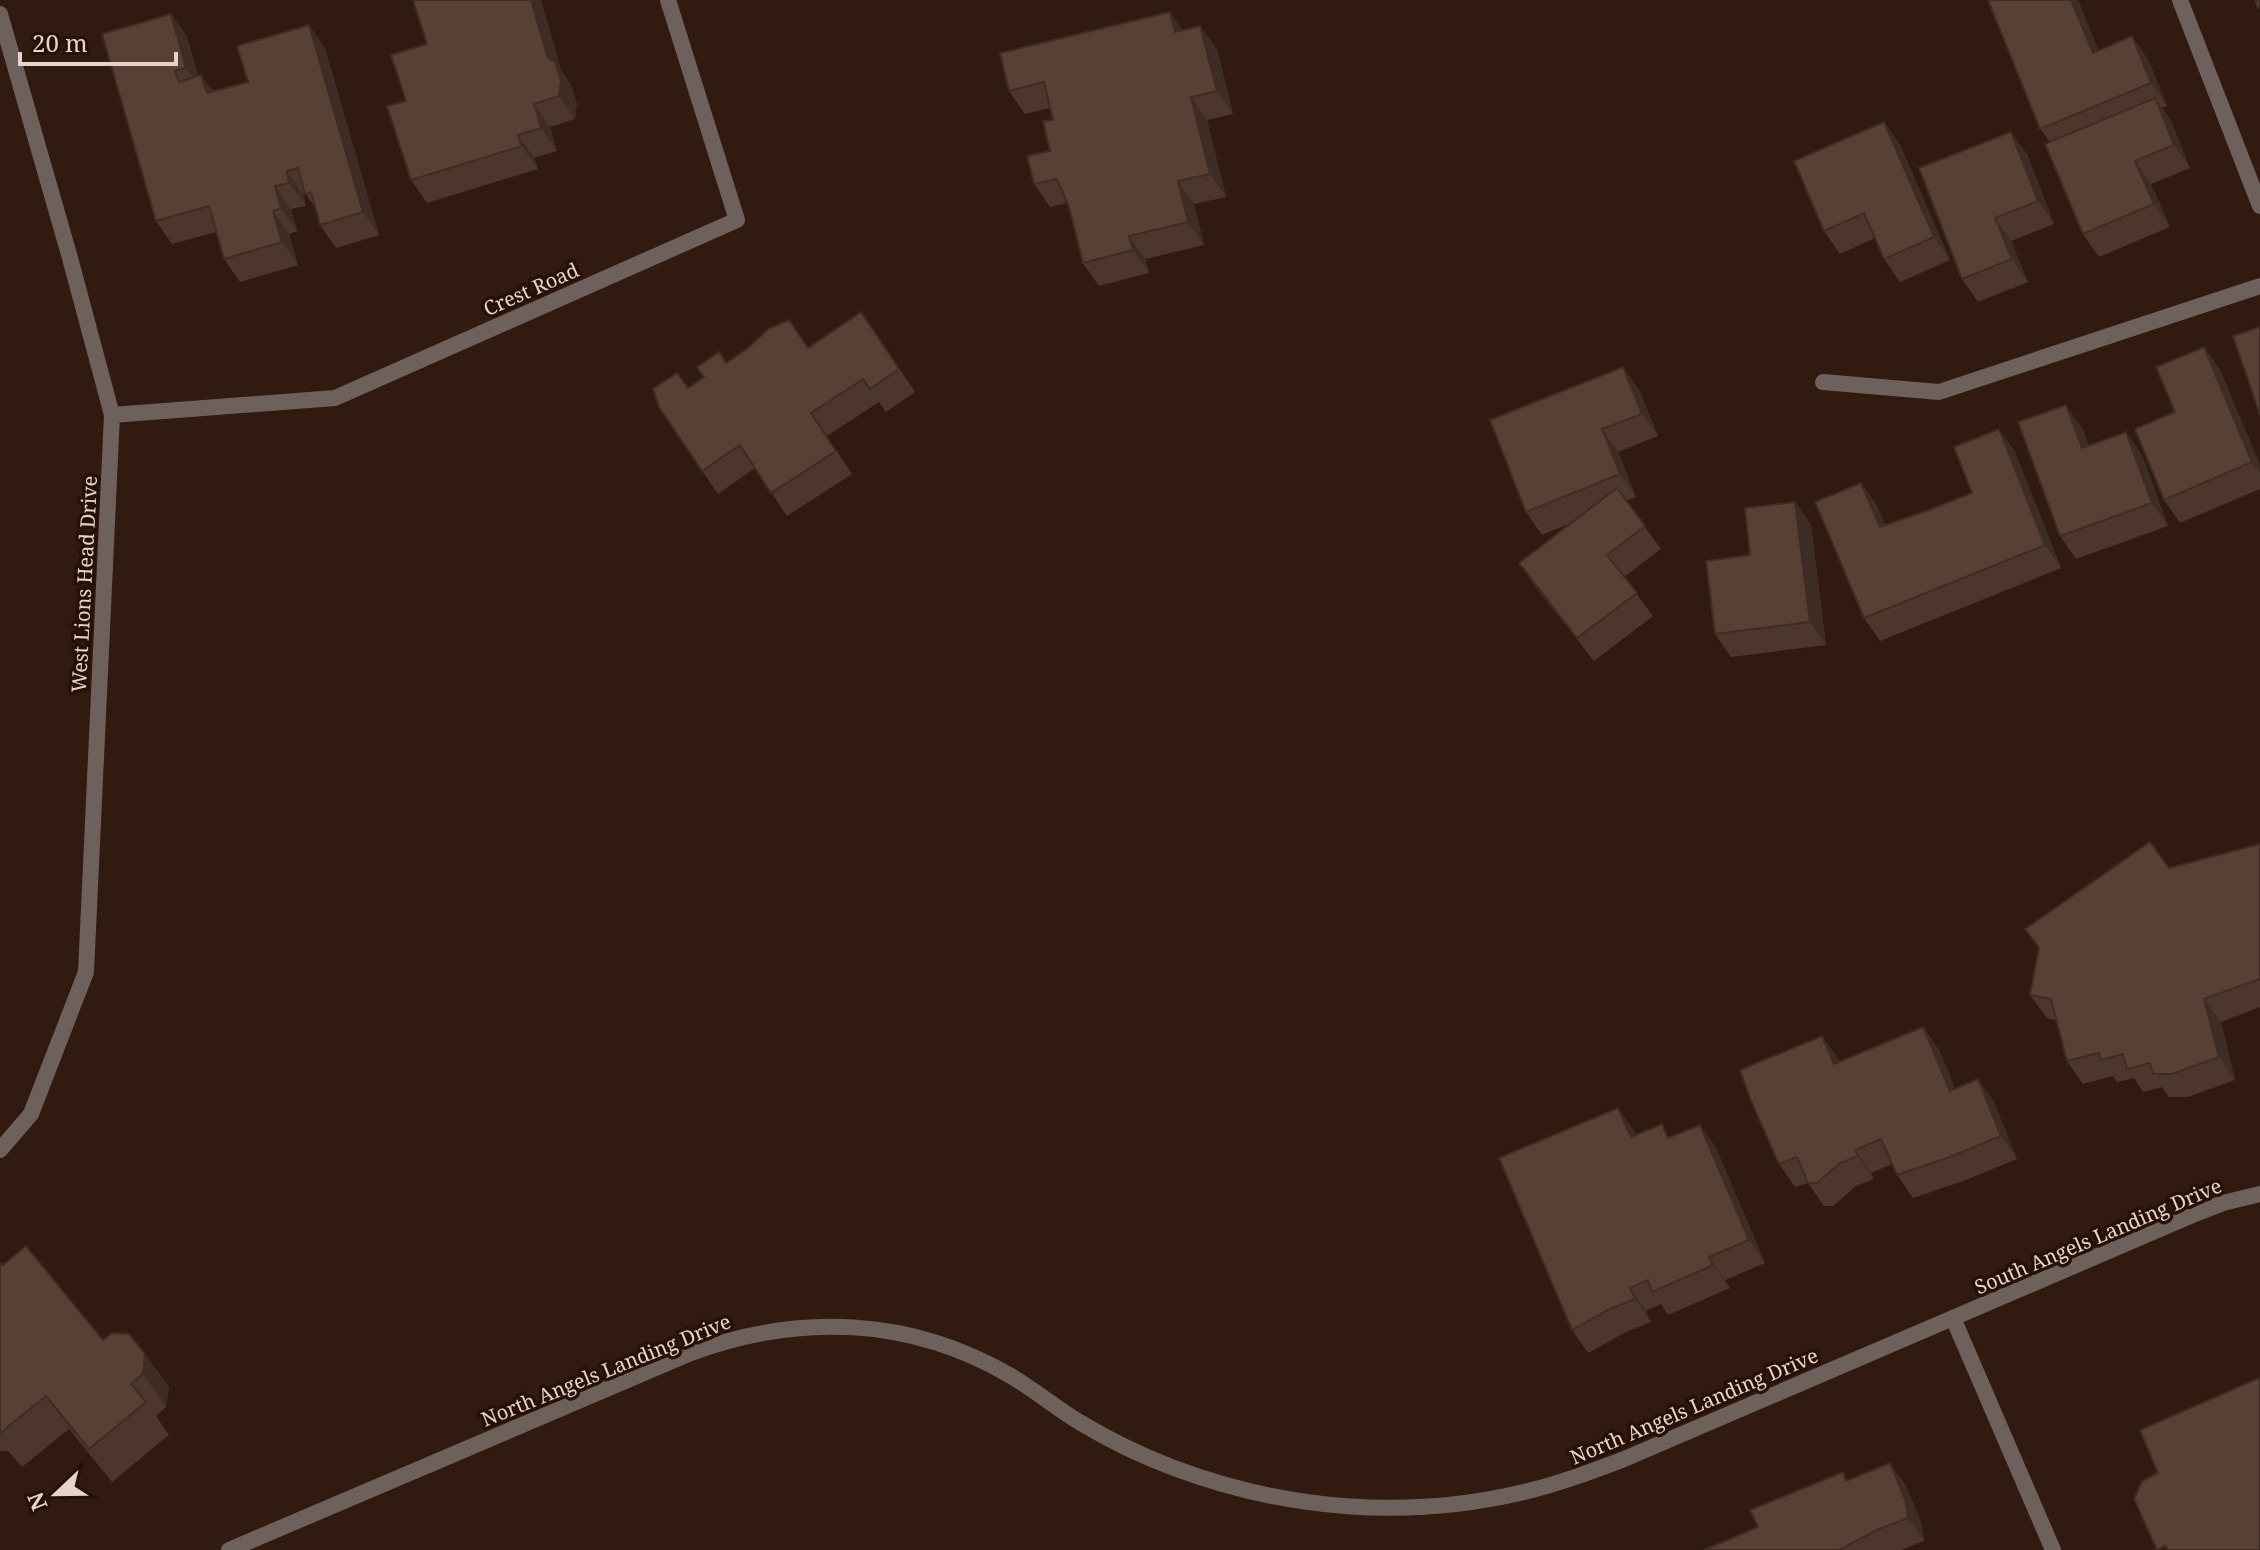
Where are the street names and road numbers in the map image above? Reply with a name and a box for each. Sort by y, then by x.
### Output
street label: Crest Road [479,256,583,322]
street label: West Lions Head Drive [65,475,103,693]
street label: South Angels Landing Drive [1970,1172,2226,1300]
street label: North Angels Landing Drive [477,1308,735,1432]
street label: North Angels Landing Drive [1566,1341,1822,1471]

